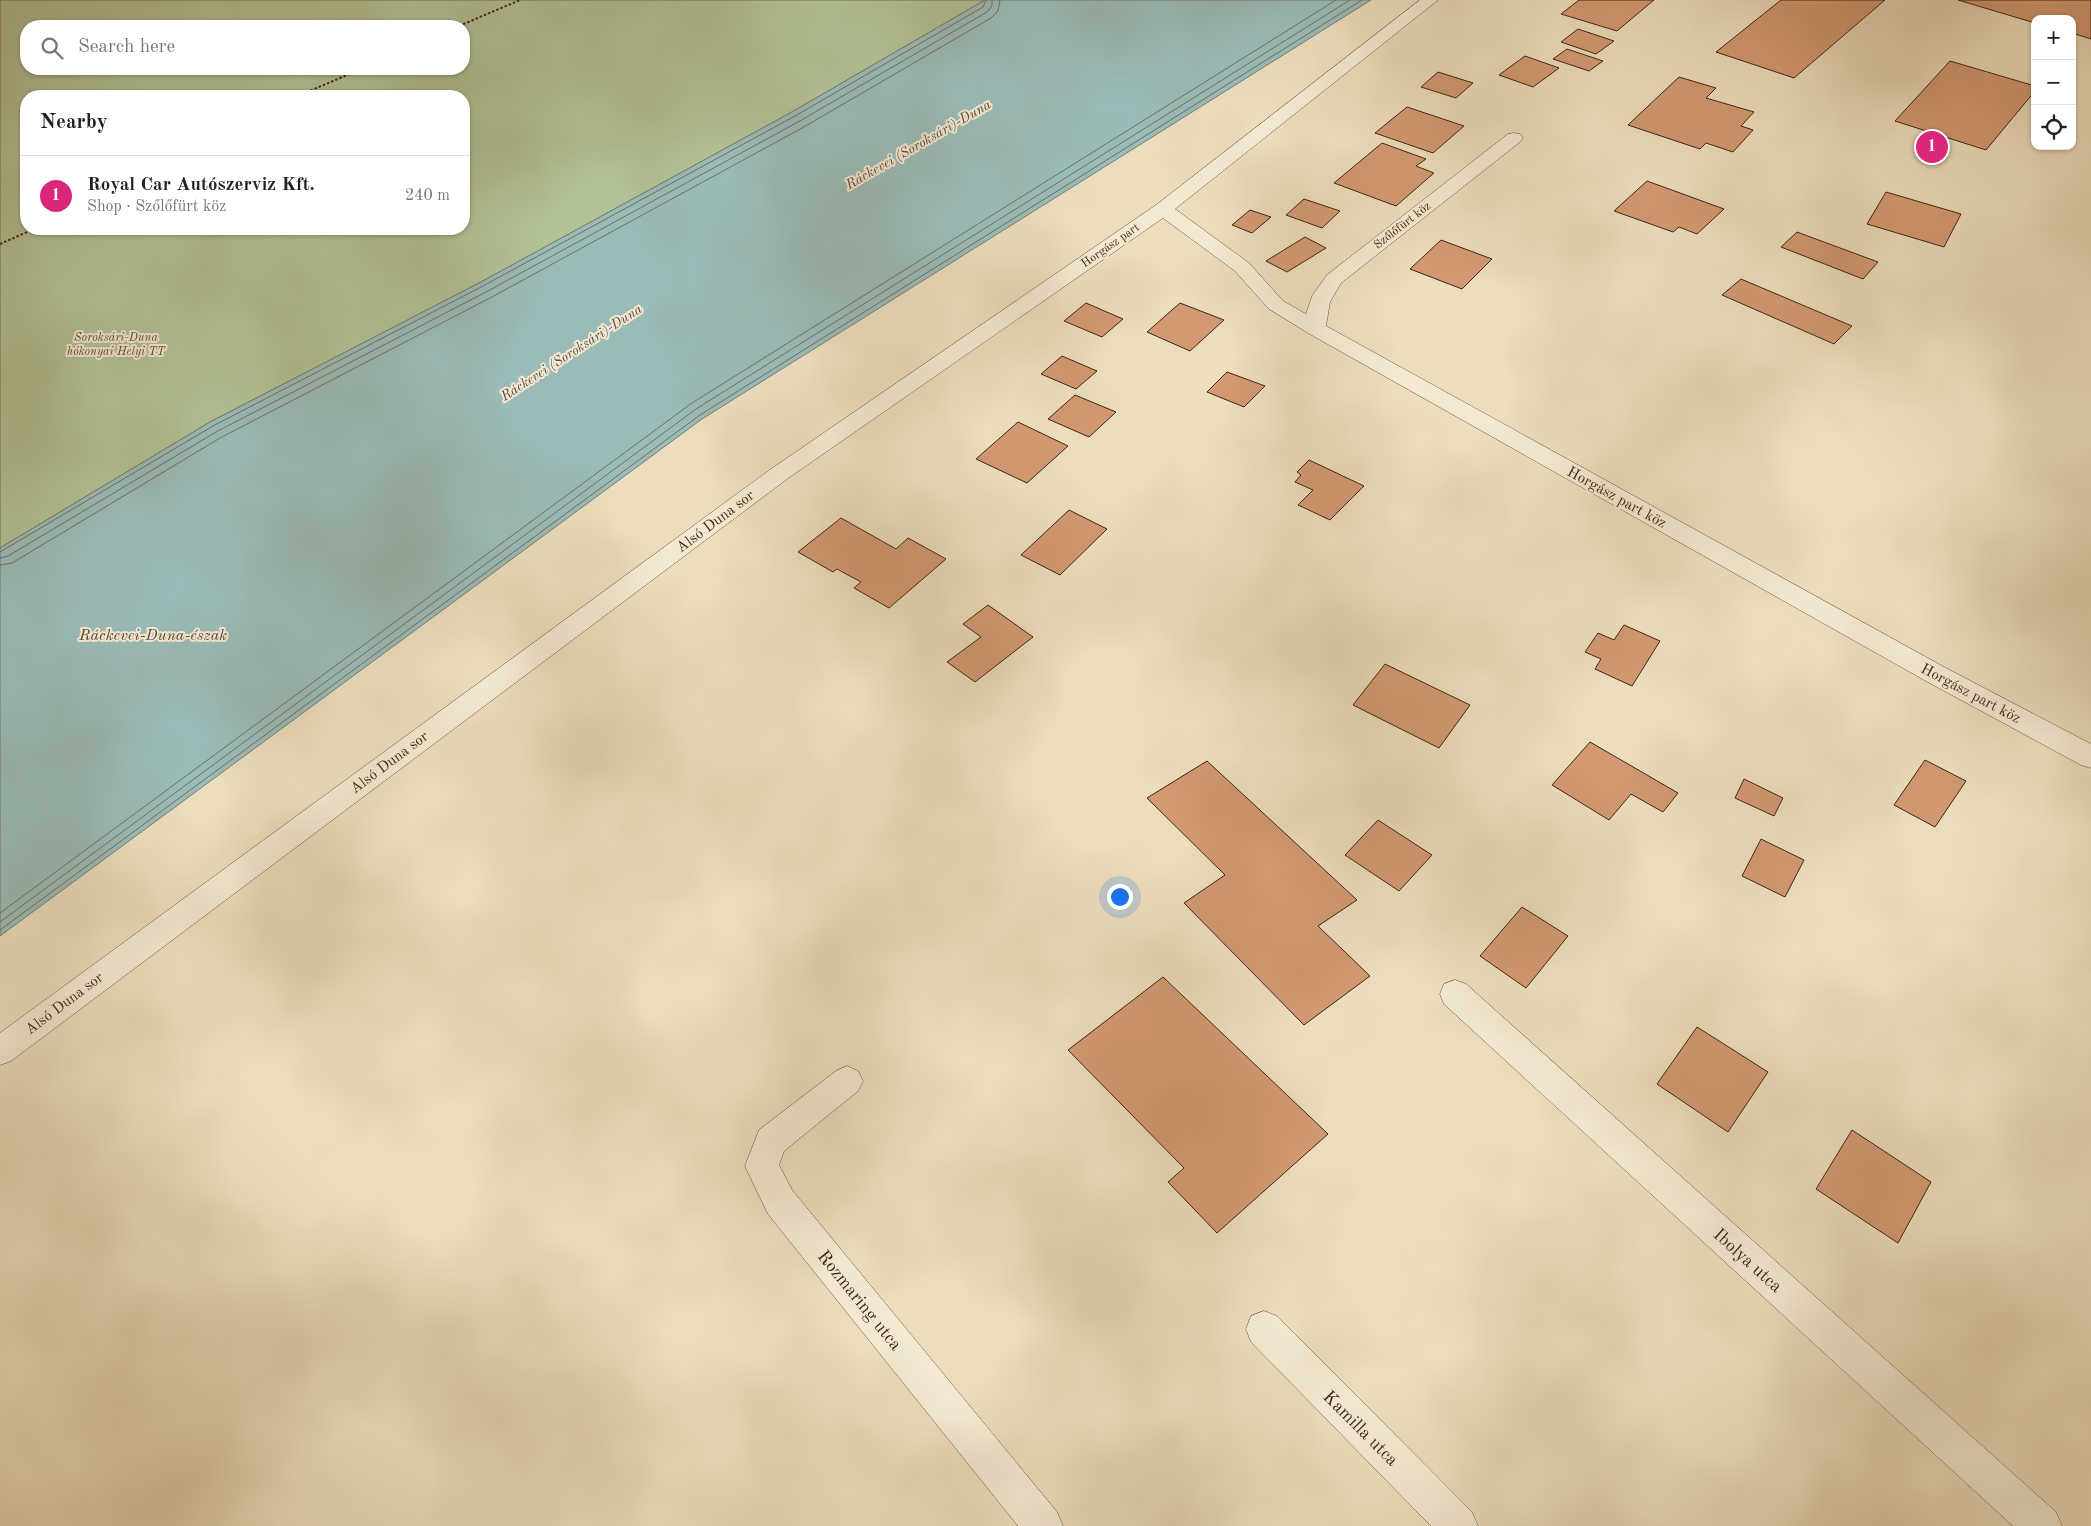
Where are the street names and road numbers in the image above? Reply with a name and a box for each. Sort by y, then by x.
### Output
street label: Szőlőfürt köz [1372,200,1433,252]
street label: Horgász part [1079,221,1142,270]
street label: Horgász part köz [1564,465,1668,532]
street label: Alsó Duna sor [674,488,758,556]
street label: Horgász part köz [1918,662,2023,727]
street label: Alsó Duna sor [348,729,432,797]
street label: Alsó Duna sor [23,970,107,1038]
street label: Ibolya utca [1709,1225,1785,1296]
street label: Rozmaring utca [814,1247,905,1354]
street label: Kamilla utca [1319,1388,1401,1470]

